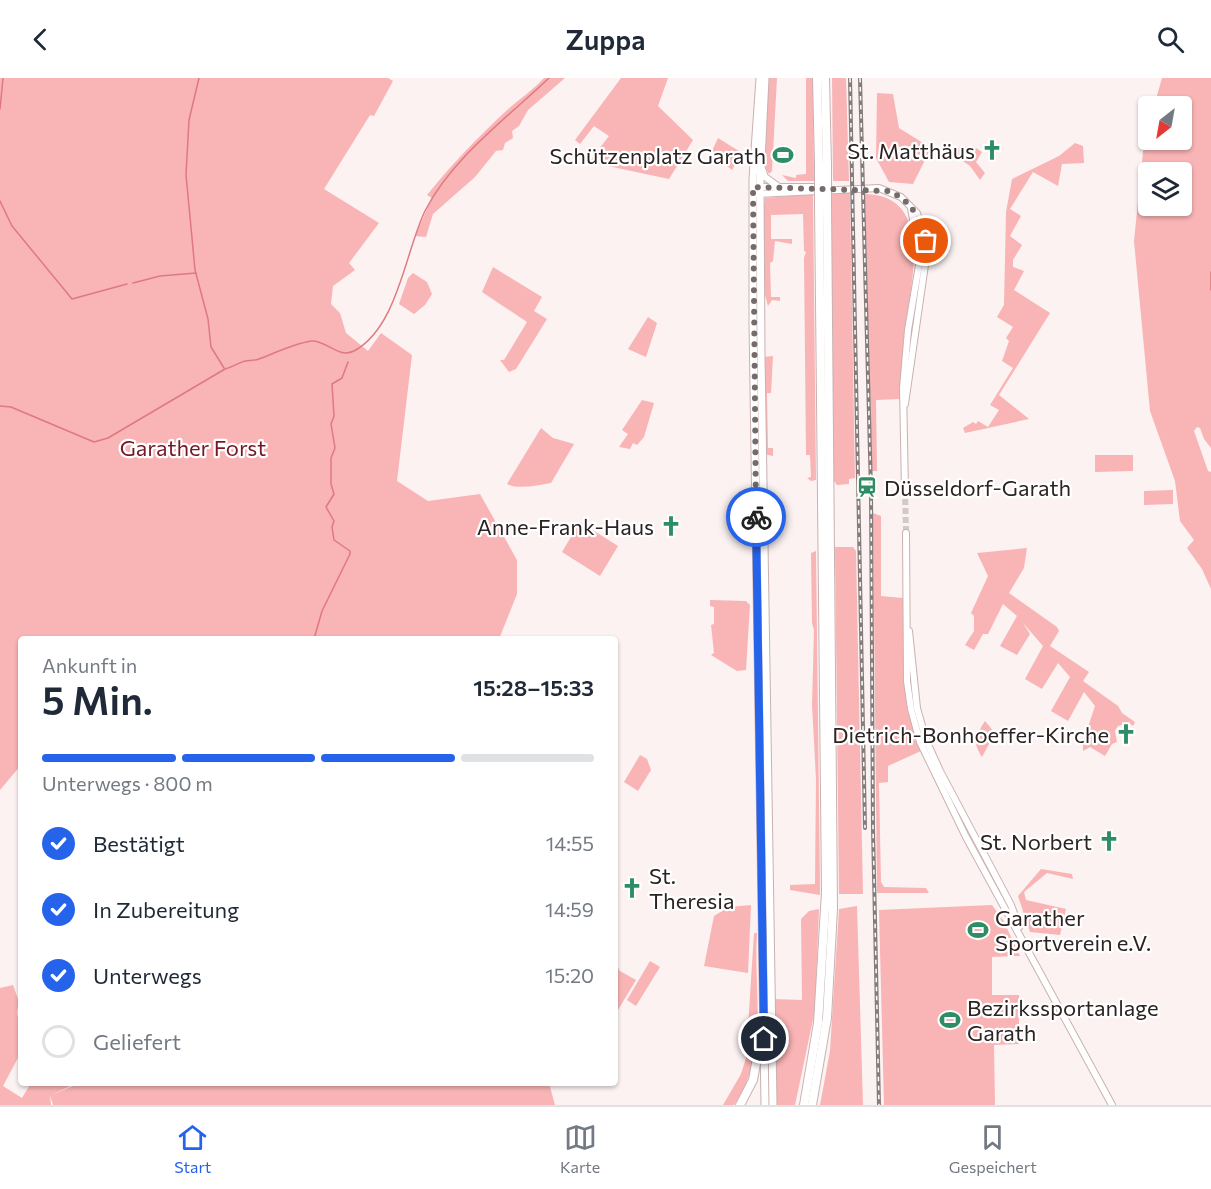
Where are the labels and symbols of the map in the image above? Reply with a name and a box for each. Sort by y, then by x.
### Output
north arrow [1138,96,1192,150]
place label: St. Matthäus [847,137,975,164]
church icon: St. Matthäus [980,138,1004,162]
place label: Schützenplatz Garath [550,142,766,169]
sports icon: Schützenplatz Garath [771,143,795,167]
pin [900,215,951,266]
park label: Garather Forst [120,434,266,461]
place label: Düsseldorf-Garath [884,474,1071,501]
station icon: Düsseldorf-Garath [855,475,879,499]
courier [726,487,786,547]
place label: Anne-Frank-Haus [477,513,654,540]
church icon: Anne-Frank-Haus [659,514,683,538]
place label: Dietrich-Bonhoeffer-Kirche [832,721,1109,748]
church icon: Dietrich-Bonhoeffer-Kirche [1114,722,1138,746]
place label: St. Norbert [980,828,1092,855]
church icon: St. Norbert [1097,829,1121,853]
place label: St. Theresia [649,862,735,914]
church icon: St. Theresia [620,876,644,900]
place label: Garather Sportverein e.V. [995,904,1151,956]
sports icon: Garather Sportverein e.V. [966,918,990,942]
place label: Bezirkssportanlage Garath [967,994,1159,1046]
sports icon: Bezirkssportanlage Garath [938,1008,962,1032]
pin [738,1013,789,1064]

